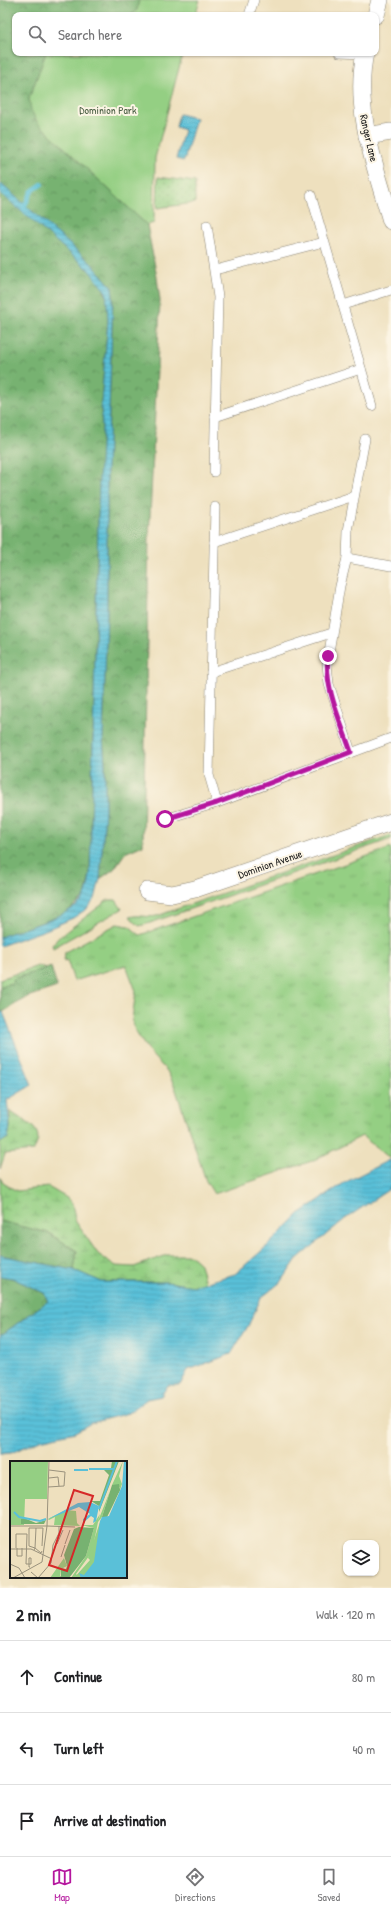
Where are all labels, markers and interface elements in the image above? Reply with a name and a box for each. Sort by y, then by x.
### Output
search box [12,12,379,56]
icon: search [26,23,48,45]
text: Search here [58,24,122,45]
park label: Dominion Park [79,103,137,117]
street label: Ranger Lane [357,113,381,164]
route end [319,647,337,665]
route start [156,810,174,828]
street label: Dominion Avenue [236,846,304,882]
inset map [10,1461,127,1578]
map controls [343,1540,379,1576]
button: layers [343,1540,379,1576]
text: 2 min [16,1603,51,1626]
text: Walk · 120 m [316,1605,375,1623]
icon: ahead [16,1666,38,1688]
text: Continue [54,1666,102,1687]
text: 80 m [352,1668,375,1686]
icon: left [16,1738,38,1760]
text: Turn left [54,1738,104,1759]
text: 40 m [352,1740,375,1758]
icon: arrive [16,1810,38,1832]
text: Arrive at destination [54,1810,166,1831]
tab: Map [51,1866,73,1904]
tab: Directions [175,1866,216,1904]
tab: Saved [318,1866,340,1904]

